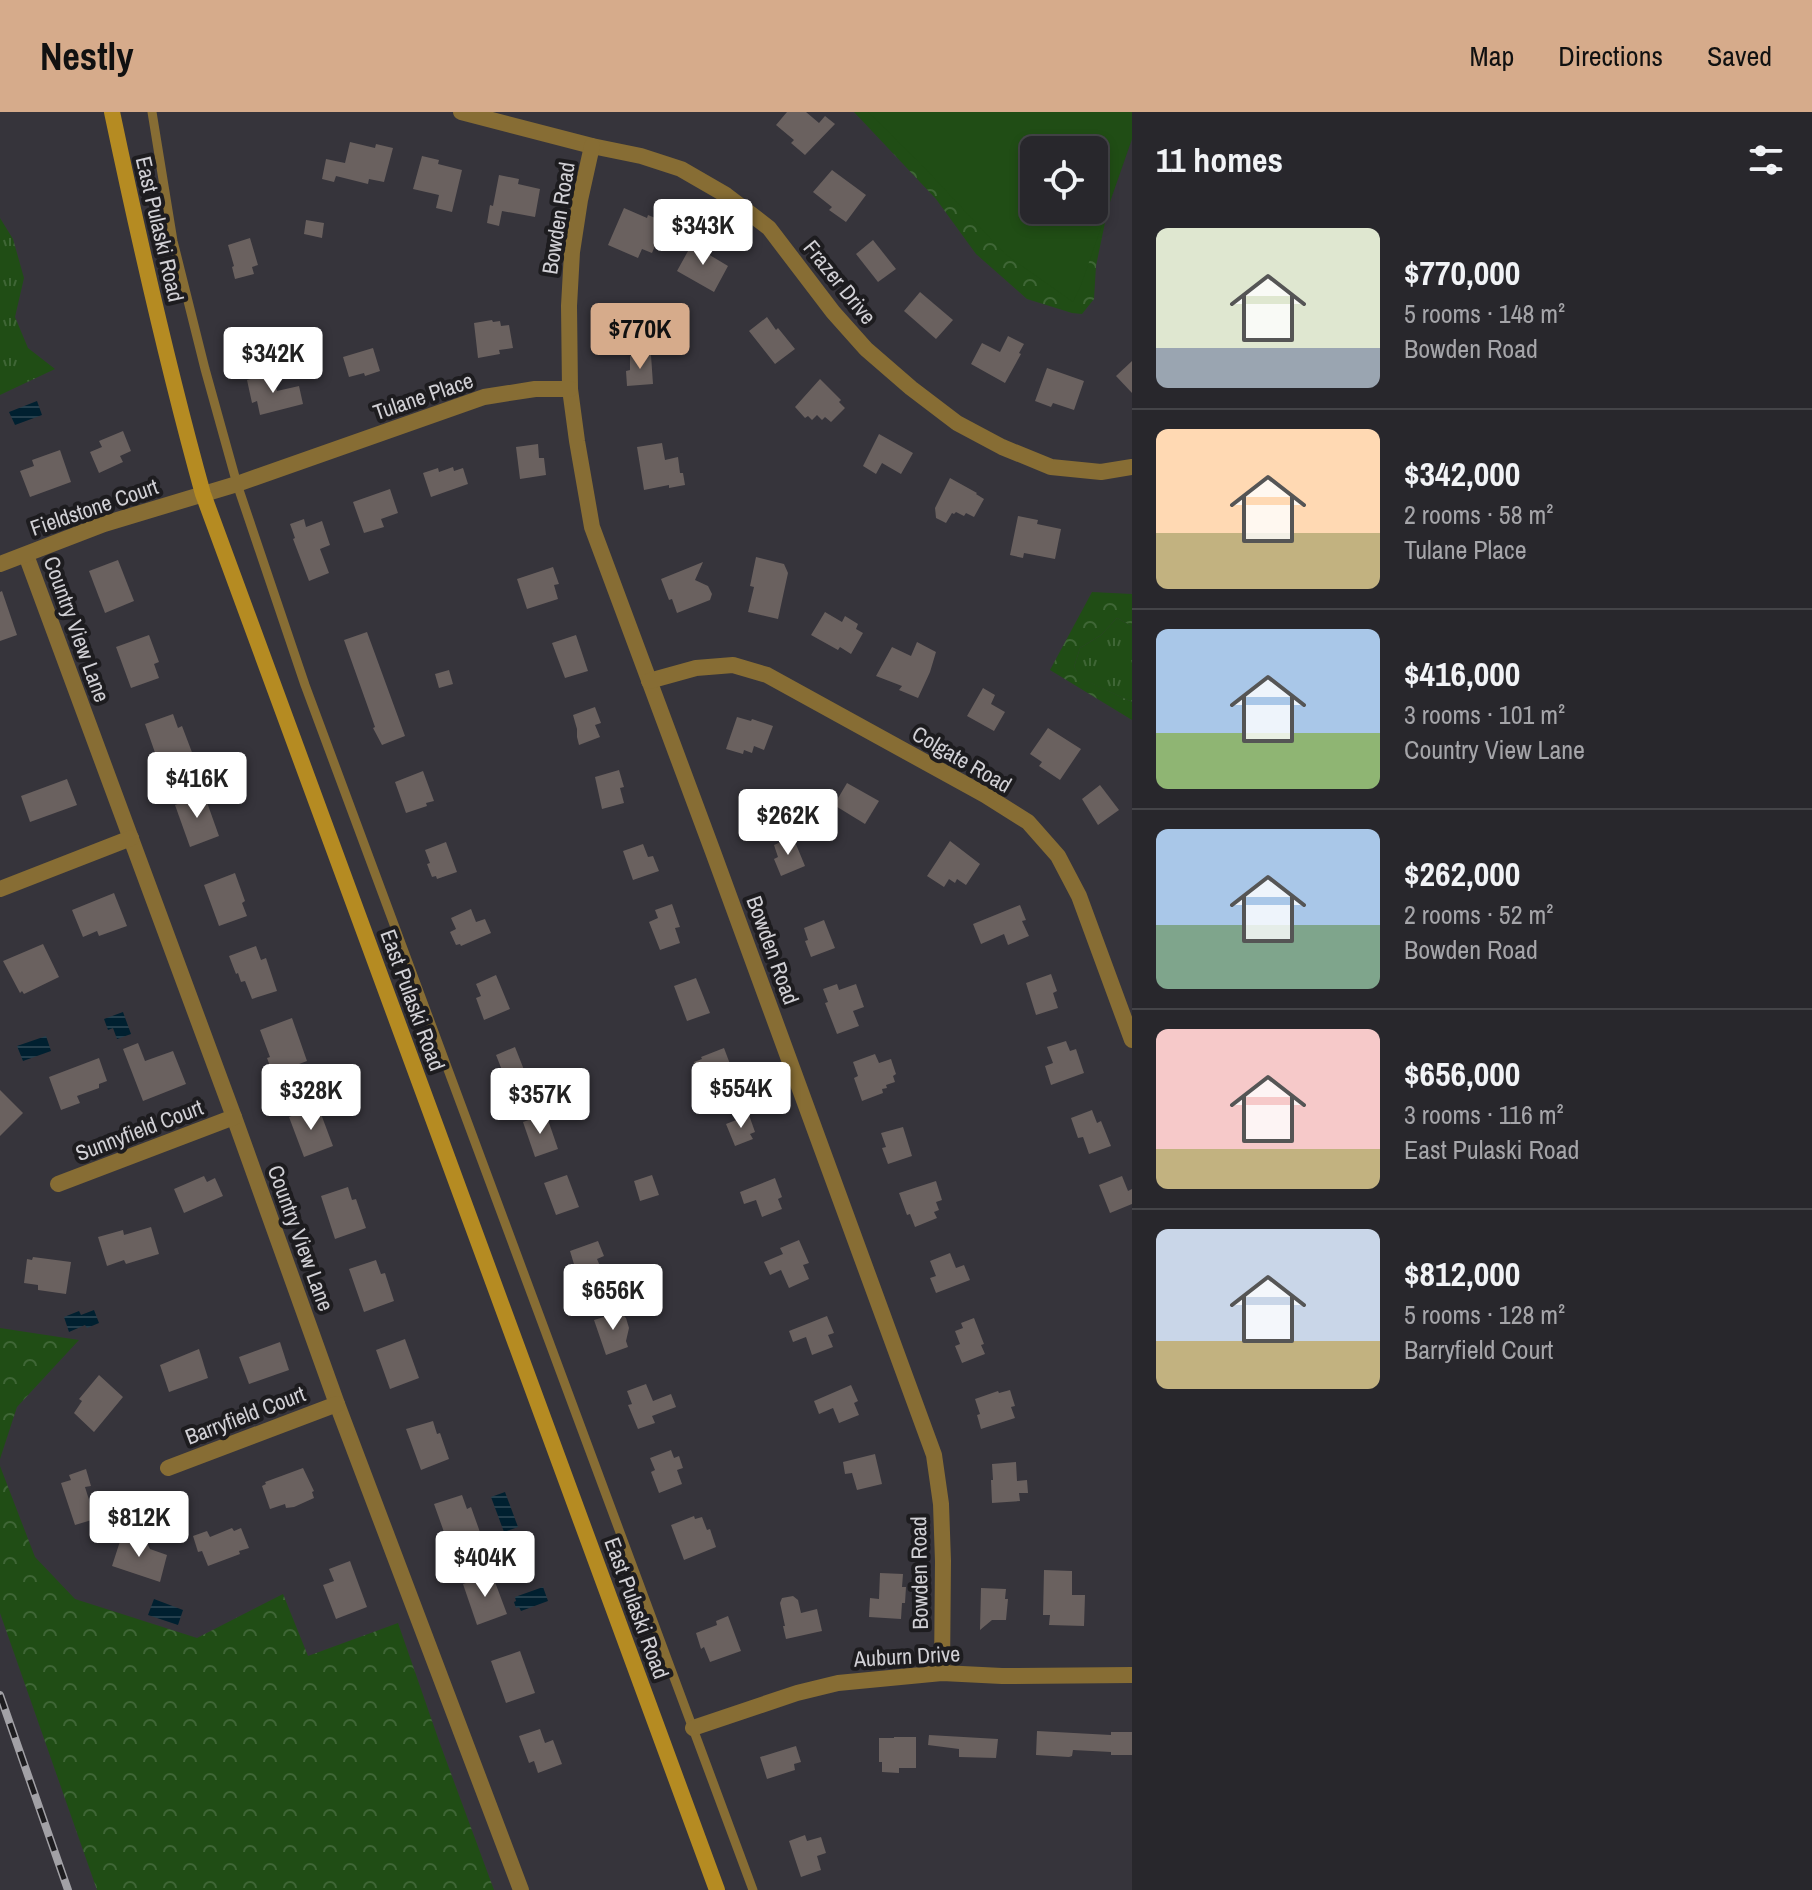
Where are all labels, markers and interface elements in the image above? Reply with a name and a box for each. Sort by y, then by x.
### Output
text: Nestly [40,31,134,82]
text: Map [1470,37,1514,75]
text: Directions [1558,37,1663,75]
text: Saved [1707,37,1772,75]
map controls [1020,136,1108,224]
button: locate [1020,136,1108,224]
text: 11 homes [1156,137,1283,183]
icon: filters [1744,138,1788,182]
street label: East Pulaski Road [129,153,191,305]
street label: Bowden Road [534,160,582,276]
pin: $343K [647,199,759,267]
text: $343K [672,207,734,242]
street label: Frazer Drive [797,234,883,330]
text: $770,000 [1404,250,1520,296]
icon: home [1220,260,1316,356]
text: 5 rooms · 148 m² [1404,296,1565,331]
pin: $770K [584,303,696,371]
text: $770K [609,311,671,346]
pin: $342K [217,327,329,395]
text: Bowden Road [1404,331,1538,366]
text: $342K [242,335,304,370]
street label: Tulane Place [369,365,477,427]
text: $342,000 [1404,451,1520,497]
icon: home [1220,461,1316,557]
street label: Fieldstone Court [26,471,162,543]
text: 2 rooms · 58 m² [1404,497,1553,532]
text: Tulane Place [1404,532,1527,567]
street label: Country View Lane [37,552,117,706]
text: $416,000 [1404,651,1520,697]
icon: home [1220,661,1316,757]
text: 3 rooms · 101 m² [1404,697,1565,732]
street label: Colgate Road [907,718,1017,800]
text: Country View Lane [1404,732,1585,767]
pin: $416K [141,752,253,820]
text: $416K [166,760,228,795]
pin: $262K [732,789,844,857]
text: $262K [757,797,819,832]
text: $262,000 [1404,851,1520,897]
icon: home [1220,861,1316,957]
street label: Bowden Road [740,892,806,1008]
text: 2 rooms · 52 m² [1404,897,1553,932]
street label: East Pulaski Road [374,925,452,1075]
text: Bowden Road [1404,932,1538,967]
text: $656,000 [1404,1051,1520,1097]
icon: home [1220,1061,1316,1157]
pin: $554K [685,1062,797,1130]
pin: $328K [255,1064,367,1132]
pin: $357K [484,1068,596,1136]
text: $554K [710,1070,772,1105]
text: $328K [280,1072,342,1107]
text: $357K [509,1076,571,1111]
street label: Sunnyfield Court [71,1092,207,1168]
text: 3 rooms · 116 m² [1404,1097,1564,1132]
text: East Pulaski Road [1404,1132,1579,1167]
street label: Country View Lane [261,1161,341,1315]
text: $812,000 [1404,1251,1520,1297]
icon: home [1220,1261,1316,1357]
pin: $656K [557,1264,669,1332]
text: $656K [582,1272,644,1307]
text: 5 rooms · 128 m² [1404,1297,1565,1332]
text: Barryfield Court [1404,1332,1553,1367]
street label: Barryfield Court [181,1378,309,1452]
pin: $812K [83,1491,195,1559]
text: $812K [108,1499,170,1534]
street label: Bowden Road [903,1516,935,1630]
pin: $404K [429,1531,541,1599]
street label: East Pulaski Road [598,1533,676,1683]
text: $404K [454,1539,516,1574]
street label: Auburn Drive [852,1638,961,1674]

